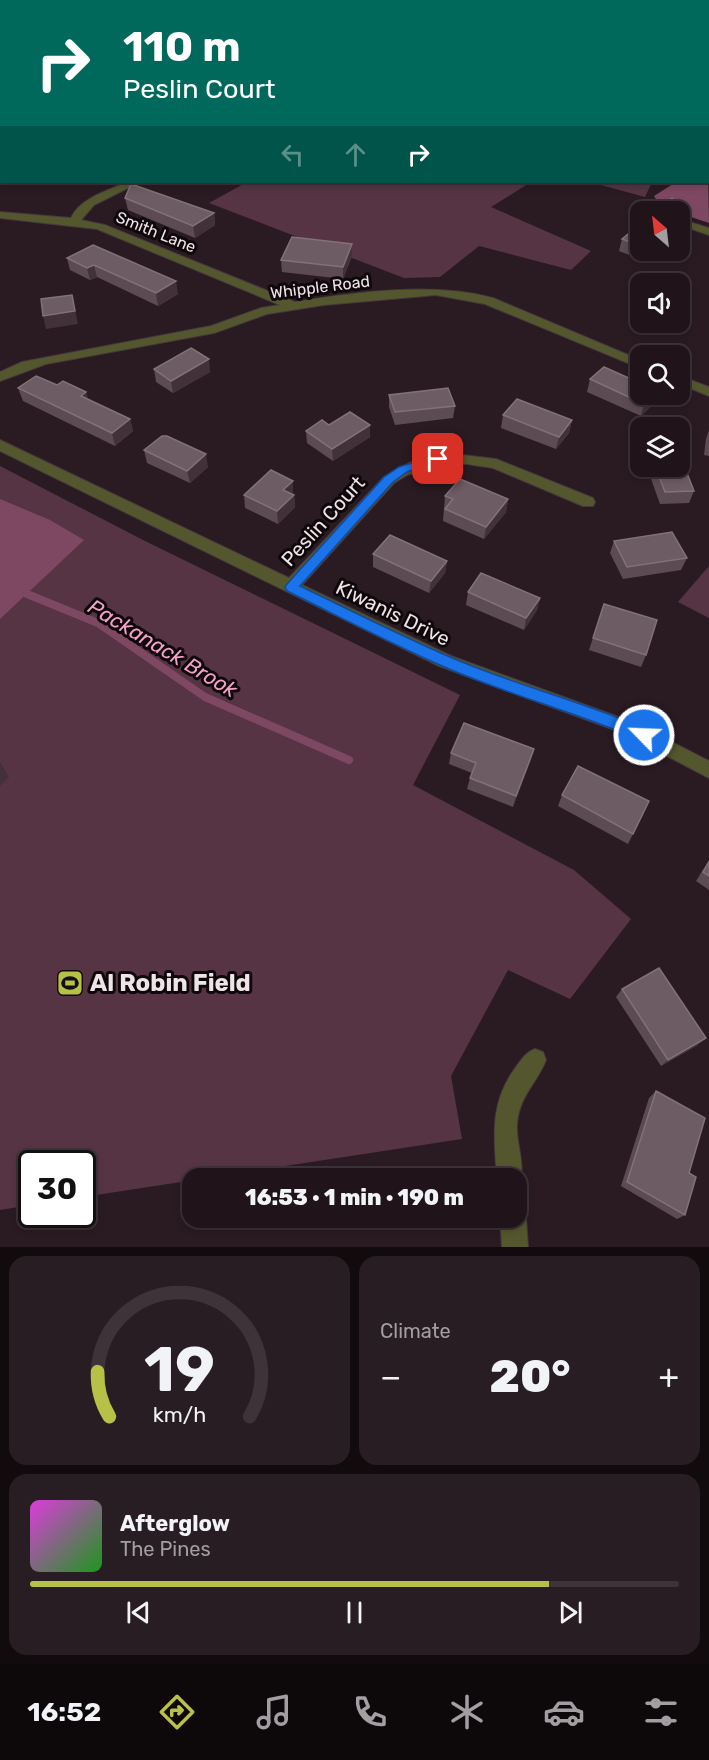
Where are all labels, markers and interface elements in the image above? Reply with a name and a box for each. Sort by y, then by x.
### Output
text: 110 m [123,22,241,72]
icon: right [24,24,102,102]
text: Peslin Court [123,73,276,105]
icon: left [276,138,309,171]
icon: ahead [339,138,372,171]
icon: right [402,138,435,171]
north arrow [630,201,690,261]
map controls [630,201,690,477]
street label: Smith Lane [113,207,199,257]
street label: Whipple Road [269,271,371,303]
button: sound [630,273,690,333]
button: search [630,345,690,405]
button: layers [630,417,690,477]
pin [412,433,463,484]
icon: arrive [421,442,454,475]
street label: Peslin Court [276,471,370,571]
street label: Kiwanis Drive [332,575,454,651]
water label: Packanack Brook [84,594,243,703]
position arrow [612,703,676,767]
sports icon: Al Robin Field [55,968,85,998]
place label: Al Robin Field [90,969,251,997]
speed limit sign: 30 [18,1150,96,1228]
text: 16:53 · 1 min · 190 m [245,1184,464,1211]
text: Climate [380,1319,451,1343]
text: 19 [144,1333,215,1407]
text: 20° [490,1350,570,1403]
text: − [380,1357,401,1396]
text: + [658,1357,679,1396]
text: km/h [153,1403,206,1428]
text: Afterglow [120,1510,230,1537]
text: The Pines [120,1537,211,1561]
icon: previous [122,1596,155,1629]
icon: pause [338,1596,371,1629]
icon: next [554,1596,587,1629]
icon: directions [156,1691,198,1733]
icon: music [253,1691,295,1733]
icon: phone [349,1691,391,1733]
icon: climate [446,1691,488,1733]
icon: car [543,1691,585,1733]
icon: filters [640,1691,682,1733]
text: 16:52 [27,1696,101,1728]

